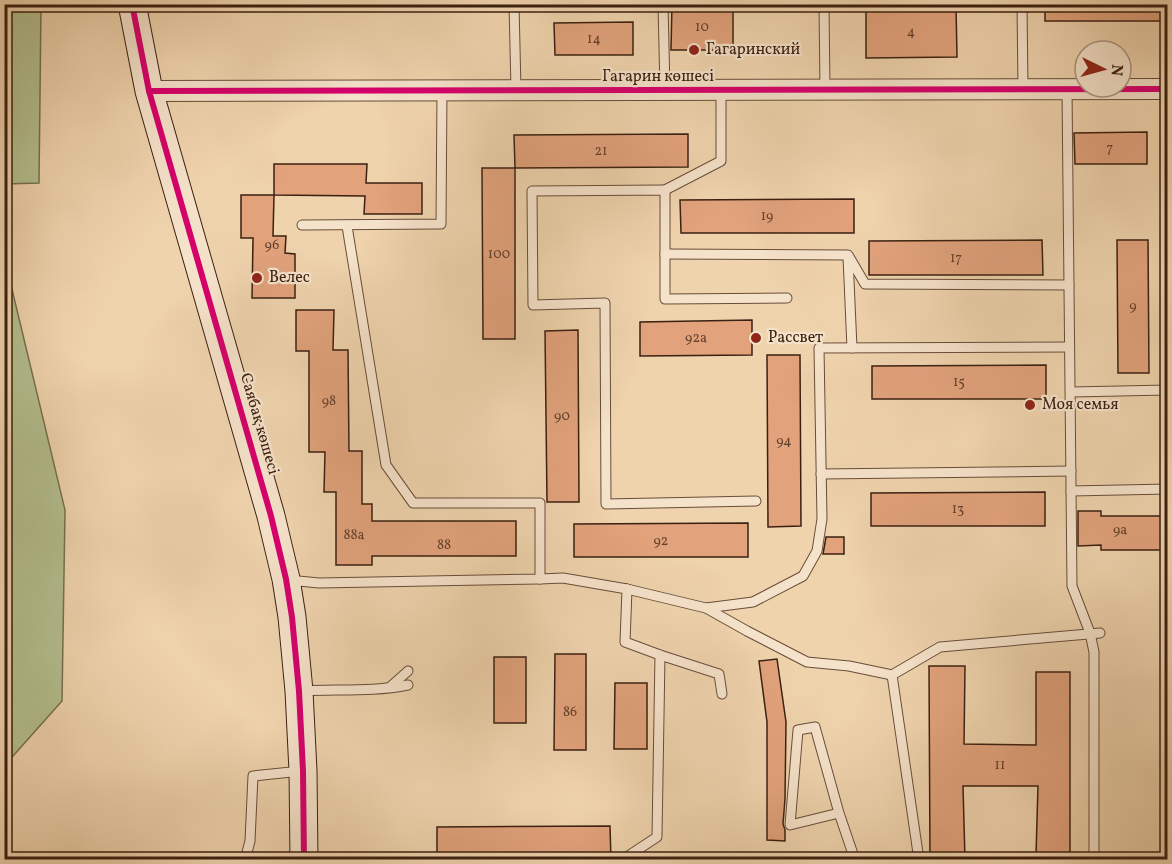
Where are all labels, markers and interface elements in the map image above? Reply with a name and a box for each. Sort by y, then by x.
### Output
house number: 10 [695,18,709,37]
house number: 4 [907,23,915,42]
house number: 14 [587,30,601,49]
place label: Гагаринский [706,39,801,61]
north arrow [1073,39,1133,99]
marker: Гагаринский [687,43,701,57]
text: N [1104,63,1127,77]
street label: Гагарин көшесі [602,66,714,88]
house number: 7 [1107,139,1114,158]
house number: 21 [595,142,607,161]
house number: 19 [761,207,773,226]
house number: 96 [265,236,279,255]
house number: 100 [488,245,510,264]
house number: 17 [950,249,962,268]
place label: Велес [269,267,310,289]
marker: Велес [250,271,264,285]
house number: 9 [1129,297,1137,316]
place label: Рассвет [768,327,823,349]
house number: 92а [685,329,707,348]
marker: Рассвет [749,331,763,345]
street label: Саябақ көшесі [234,371,284,477]
house number: 15 [953,373,965,392]
house number: 98 [322,392,336,411]
place label: Моя семья [1042,394,1119,416]
marker: Моя семья [1023,398,1037,412]
house number: 90 [554,407,570,426]
house number: 94 [776,432,792,451]
house number: 13 [952,500,964,519]
house number: 9а [1113,521,1127,540]
house number: 88а [343,526,365,545]
house number: 92 [654,532,668,551]
house number: 88 [437,536,451,555]
house number: 86 [563,703,577,722]
house number: 11 [995,756,1005,775]

